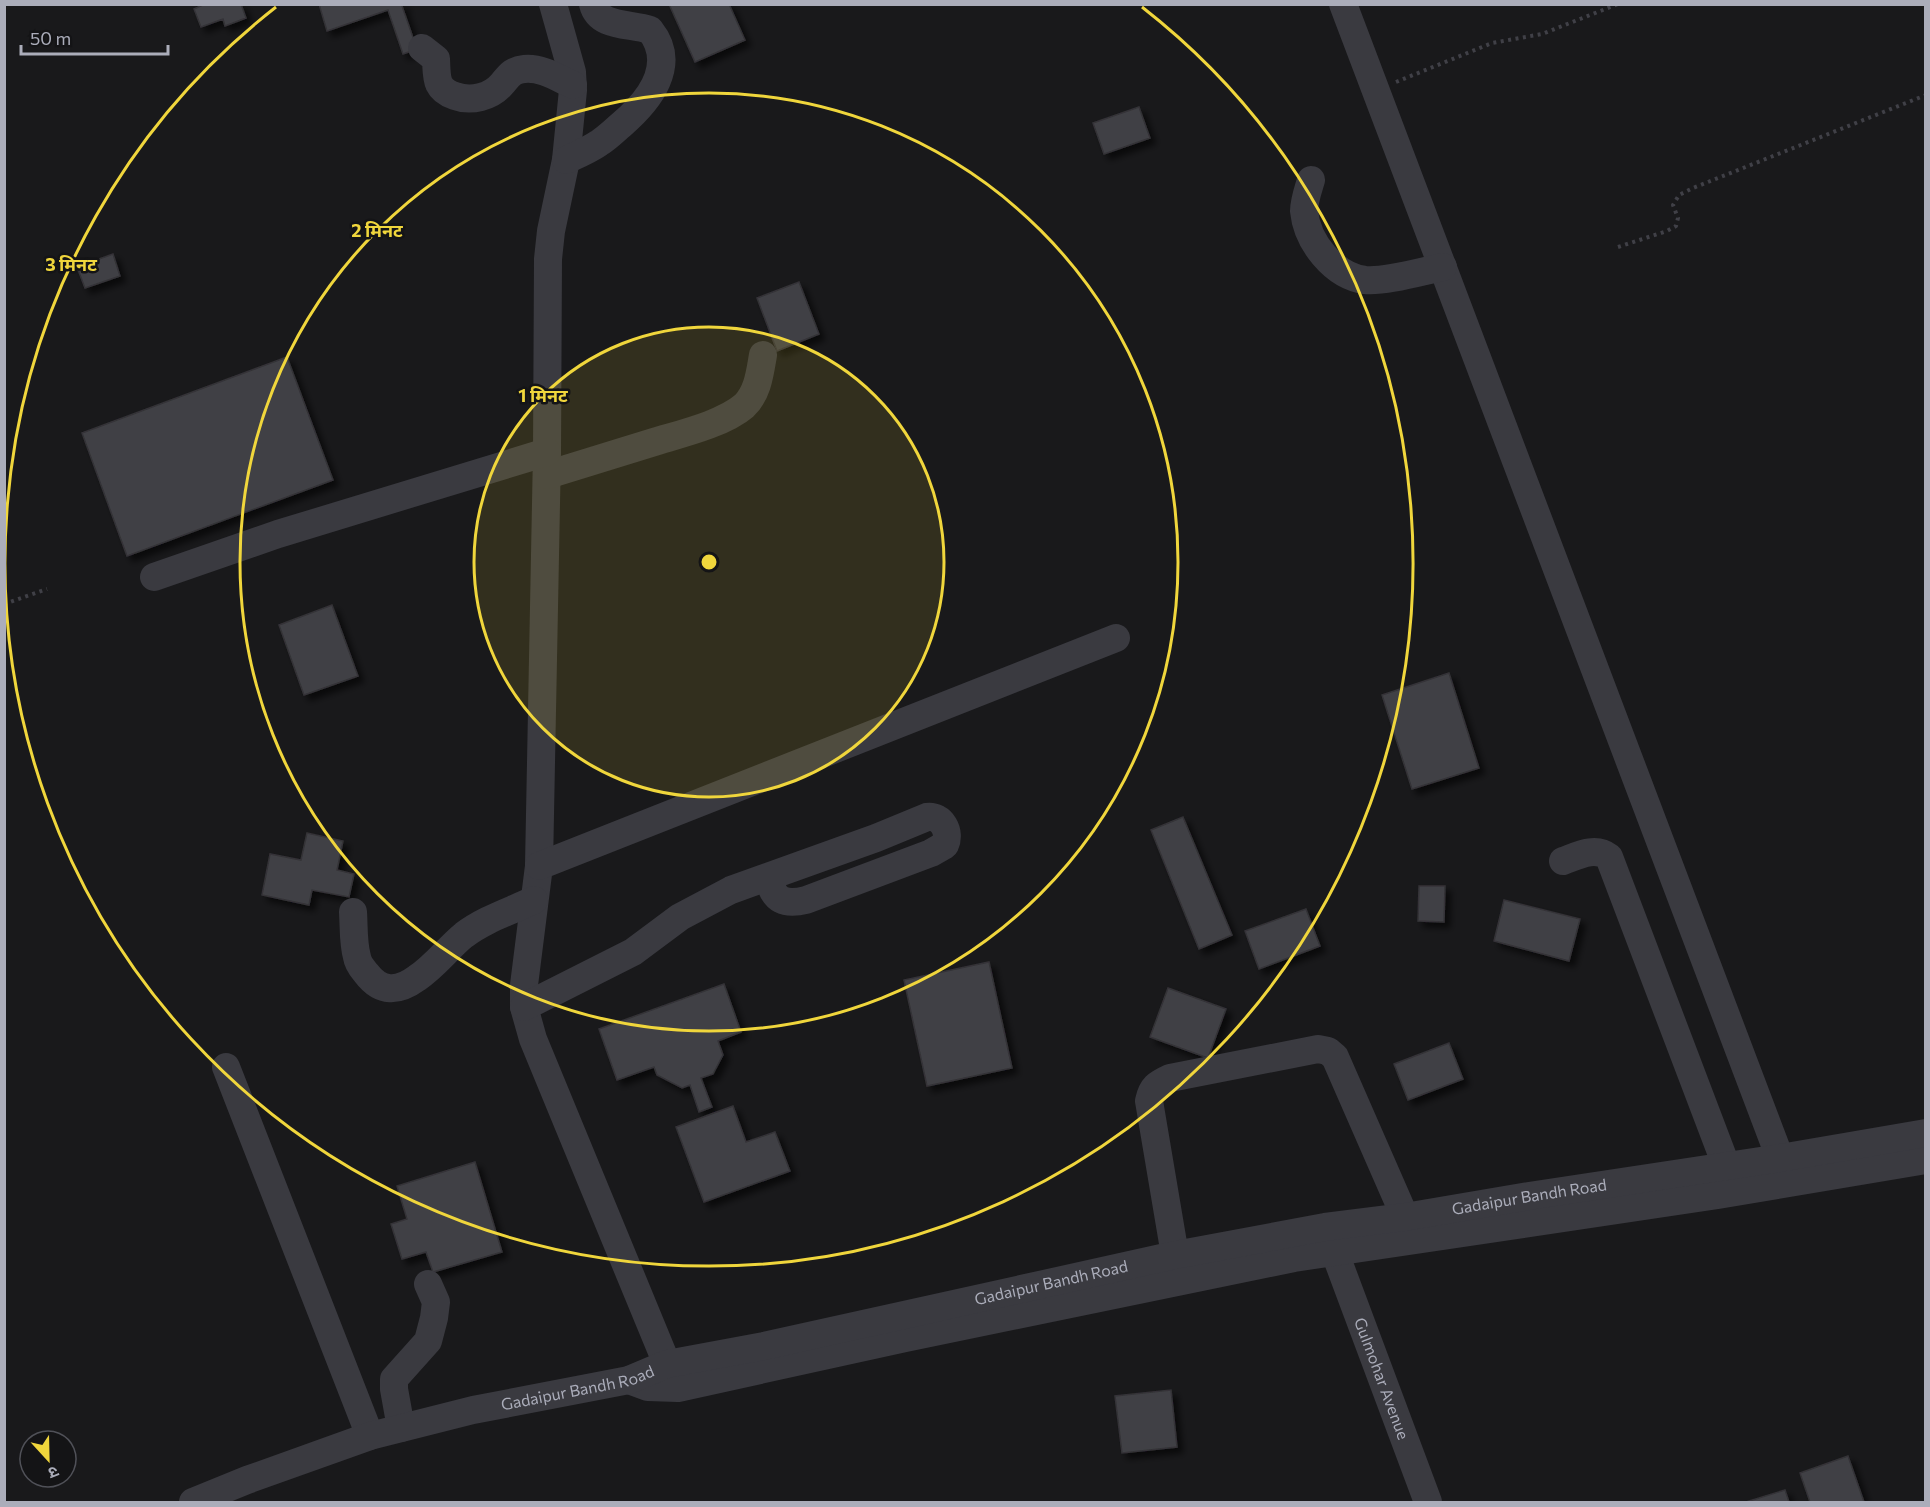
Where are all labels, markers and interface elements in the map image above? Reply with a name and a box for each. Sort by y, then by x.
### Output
scale bar [21,18,168,56]
text: 50 m [30,27,71,49]
text: 2 मिनट [351,219,403,241]
text: 3 मिनट [45,253,97,275]
text: 1 मिनट [518,384,568,406]
centre of rings [699,552,719,572]
street label: Gadaipur Bandh Road [1450,1174,1608,1218]
street label: Gadaipur Bandh Road [973,1256,1129,1308]
street label: Gulmohar Avenue [1351,1315,1414,1442]
street label: Gadaipur Bandh Road [499,1361,657,1413]
north arrow [18,1429,78,1489]
text: उ [45,1463,62,1484]

